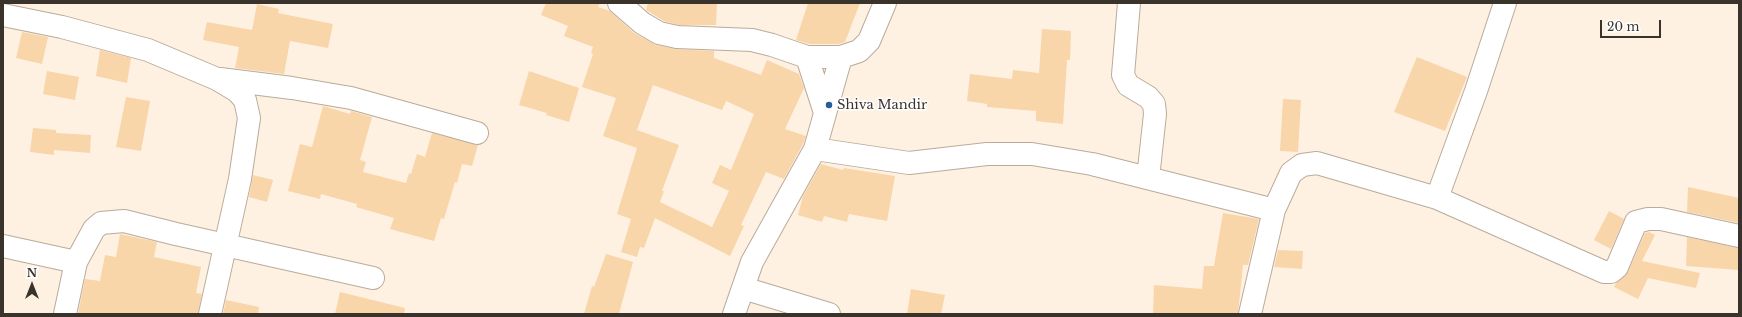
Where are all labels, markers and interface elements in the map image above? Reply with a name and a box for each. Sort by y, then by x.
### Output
scale bar [1602,12,1663,38]
text: 20 m [1607,19,1639,34]
place label: Shiva Mandir [837,97,927,113]
marker: Shiva Mandir [824,100,834,110]
north arrow [12,265,52,305]
text: N [27,266,37,280]

